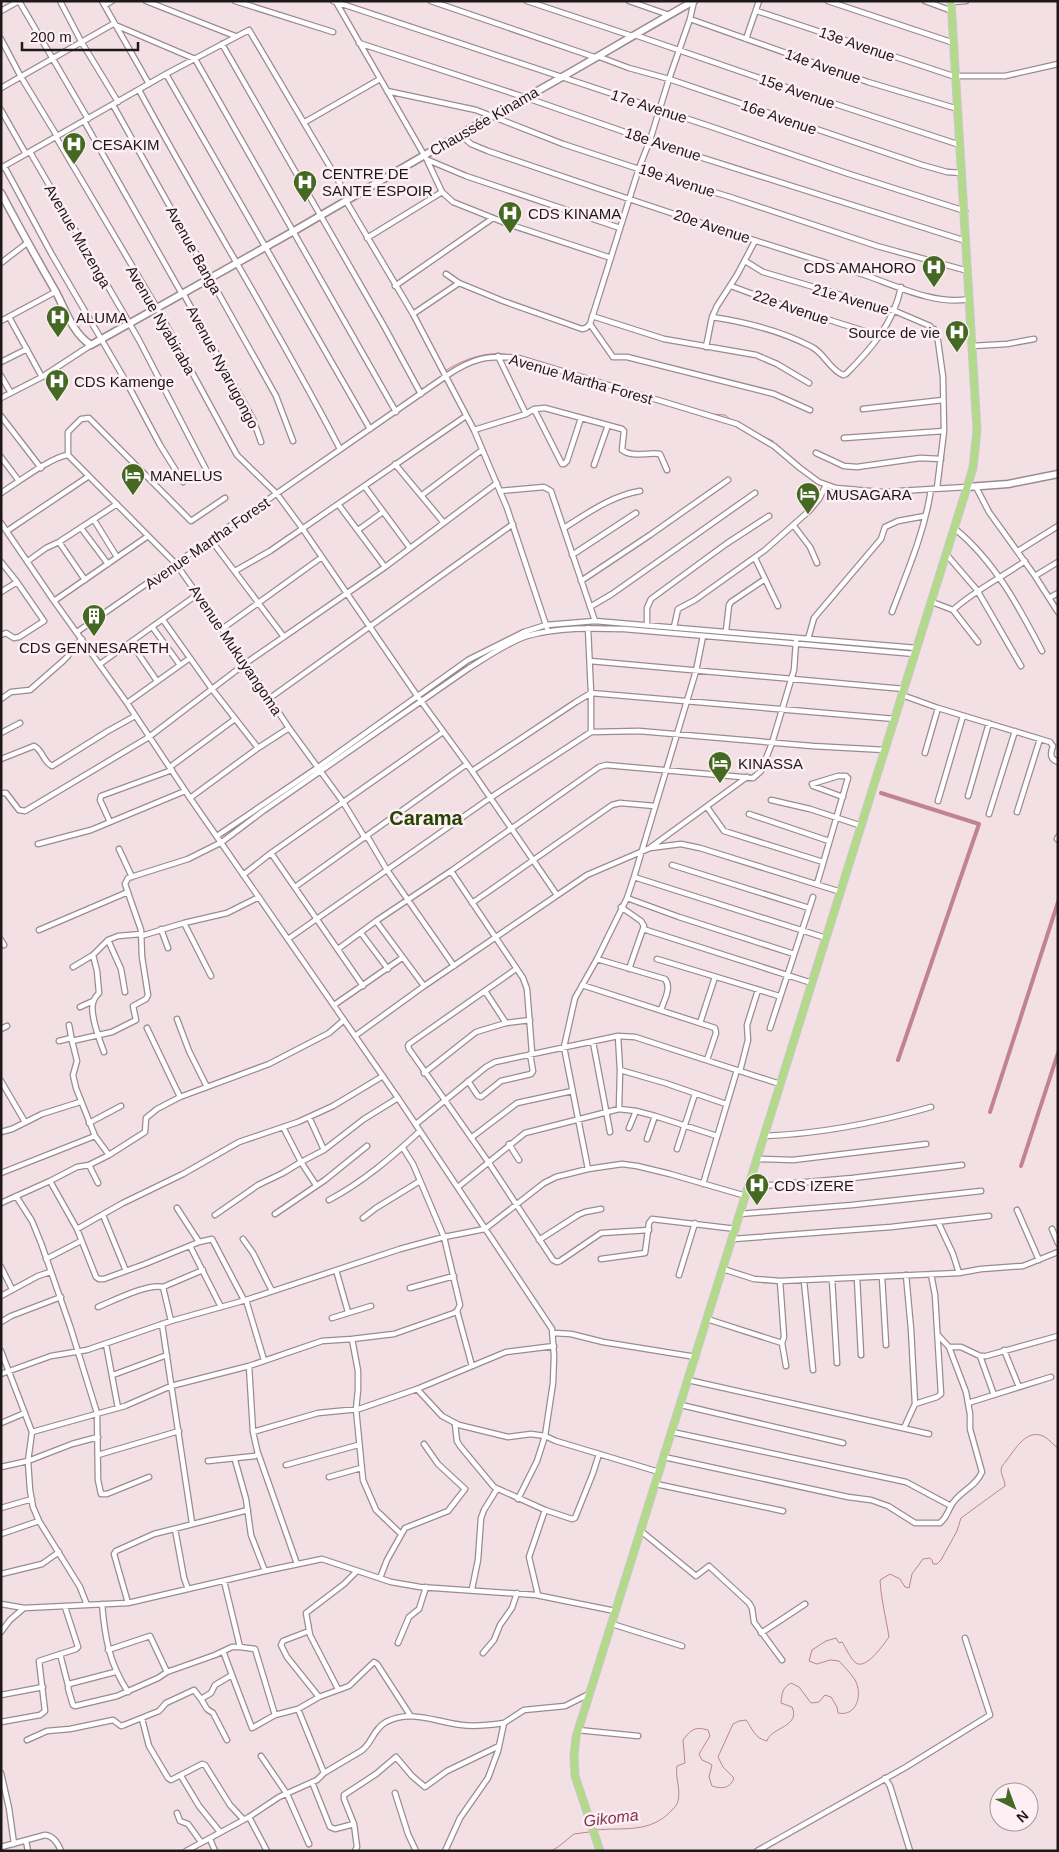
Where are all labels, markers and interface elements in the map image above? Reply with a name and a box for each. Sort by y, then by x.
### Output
scale bar [22,20,139,52]
street label: 13e Avenue [817,23,897,65]
text: 200 m [30,28,72,45]
street label: 14e Avenue [783,45,863,87]
street label: 15e Avenue [757,70,837,112]
street label: Chaussée Kinama [427,83,542,159]
street label: 17e Avenue [609,86,689,126]
street label: 16e Avenue [739,96,819,138]
street label: 18e Avenue [623,124,703,164]
hospital icon: CESAKIM [61,131,87,165]
place label: CESAKIM [92,136,160,153]
street label: 19e Avenue [637,160,717,200]
place label: CENTRE DE SANTE ESPOIR [322,165,433,199]
hospital icon: CENTRE DE SANTE ESPOIR [292,169,318,203]
street label: Avenue Muzenga [42,181,115,291]
hospital icon: CDS KINAMA [497,200,523,234]
street label: Avenue Banga [163,203,226,298]
place label: CDS KINAMA [528,205,621,222]
street label: 20e Avenue [672,206,752,246]
hospital icon: CDS AMAHORO [921,254,947,288]
place label: CDS AMAHORO [803,259,916,276]
street label: Avenue Nyabiraba [123,262,199,378]
street label: 21e Avenue [811,280,891,318]
street label: 22e Avenue [751,286,831,328]
street label: Avenue Nyarugongo [183,303,263,431]
hospital icon: ALUMA [45,304,71,338]
place label: ALUMA [76,309,128,326]
hospital icon: Source de vie [944,319,970,353]
place label: Source de vie [848,324,940,341]
street label: Avenue Martha Forest [507,350,655,408]
hospital icon: CDS Kamenge [44,368,70,402]
place label: CDS Kamenge [74,373,174,390]
hotel icon: MANELUS [120,462,146,496]
place label: MANELUS [150,467,223,484]
hotel icon: MUSAGARA [795,481,821,515]
place label: MUSAGARA [826,486,912,503]
street label: Avenue Martha Forest [141,493,273,592]
street label: Avenue Mukuyangoma [186,582,286,719]
building icon: CDS GENNESARETH [81,603,107,637]
place label: CDS GENNESARETH [19,639,169,656]
hotel icon: KINASSA [707,750,733,784]
place label: KINASSA [738,755,803,772]
district label: Carama [389,807,464,829]
hospital icon: CDS IZERE [744,1172,770,1206]
place label: CDS IZERE [774,1177,854,1194]
north arrow [989,1782,1039,1832]
water label: Gikoma [583,1806,639,1830]
text: N [1014,1807,1032,1826]

